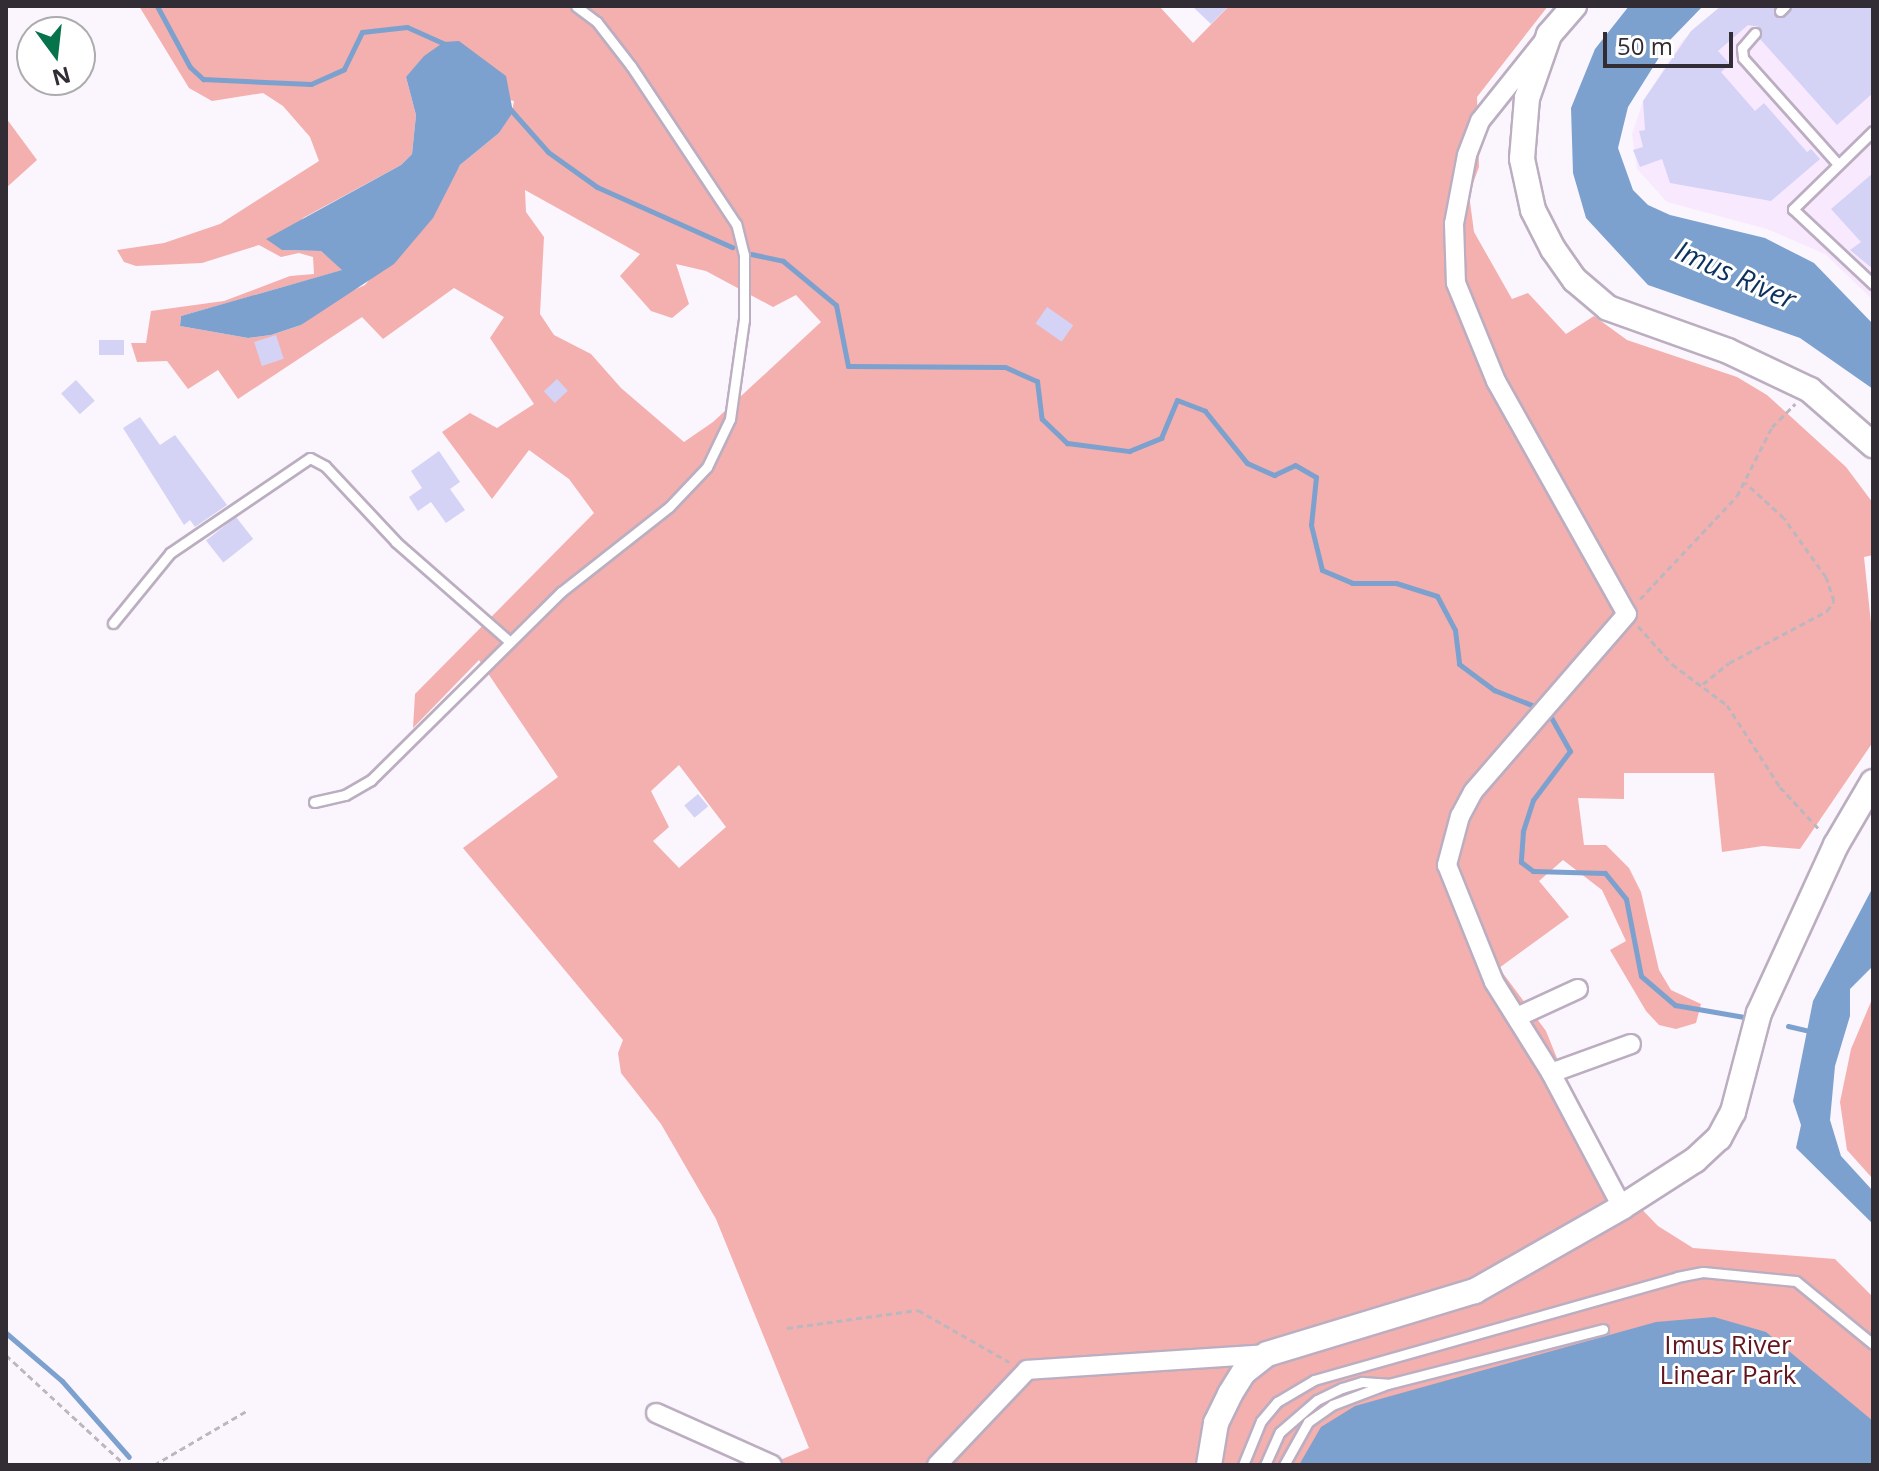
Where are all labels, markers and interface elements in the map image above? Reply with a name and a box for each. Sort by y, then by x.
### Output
north arrow [16,16,96,96]
scale bar [1607,16,1737,66]
text: 50 m [1617,29,1673,62]
text: N [49,60,74,94]
water label: Imus River [1670,233,1802,315]
park label: Imus River Linear Park [1660,1329,1796,1390]

